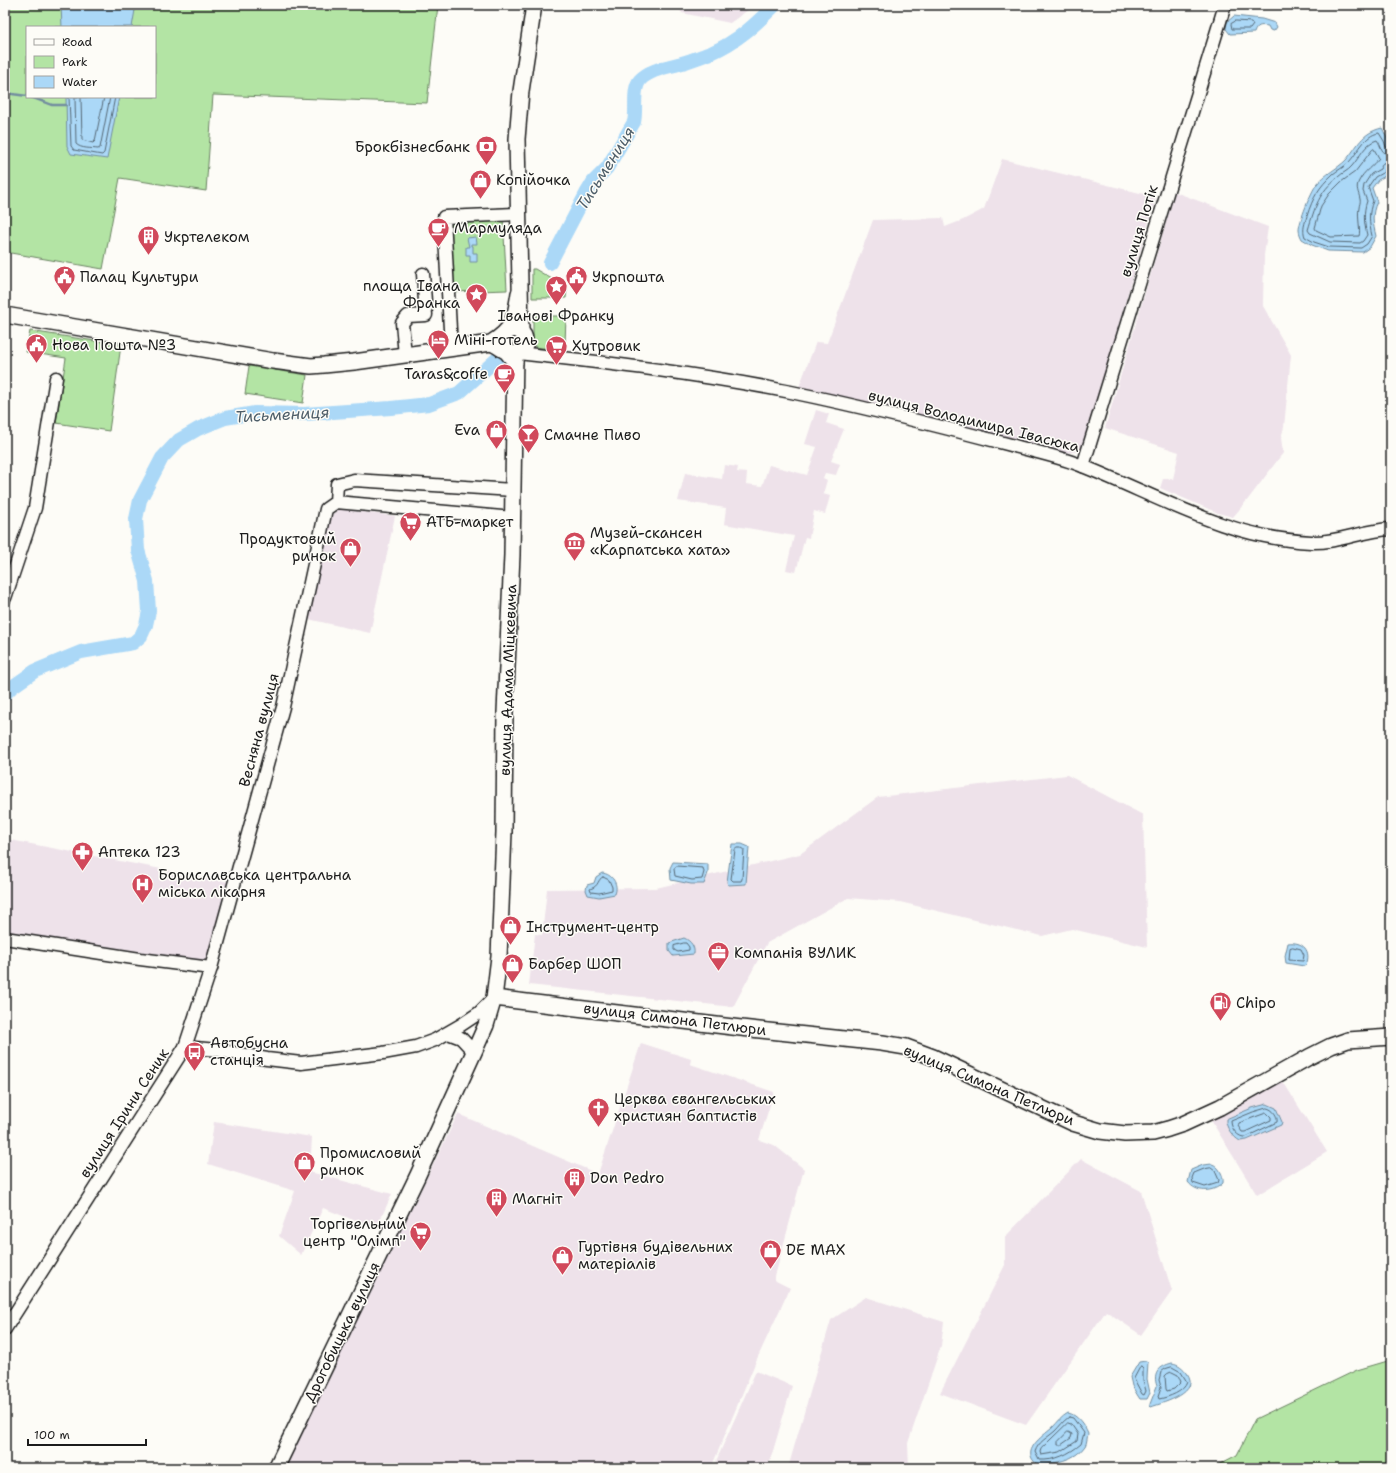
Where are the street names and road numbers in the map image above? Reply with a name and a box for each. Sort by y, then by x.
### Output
street label: вулиця Потік [1115,182,1163,280]
street label: вулиця Володимира Івасюка [866,385,1082,457]
street label: вулиця Адама Міцкевича [495,583,521,776]
street label: Весняна вулиця [234,671,284,789]
street label: вулиця Симона Петлюри [583,998,768,1040]
street label: вулиця Симона Петлюри [900,1040,1078,1130]
street label: вулиця Ірини Сеник [75,1044,173,1182]
street label: Дрогобицька вулиця [299,1258,385,1406]

